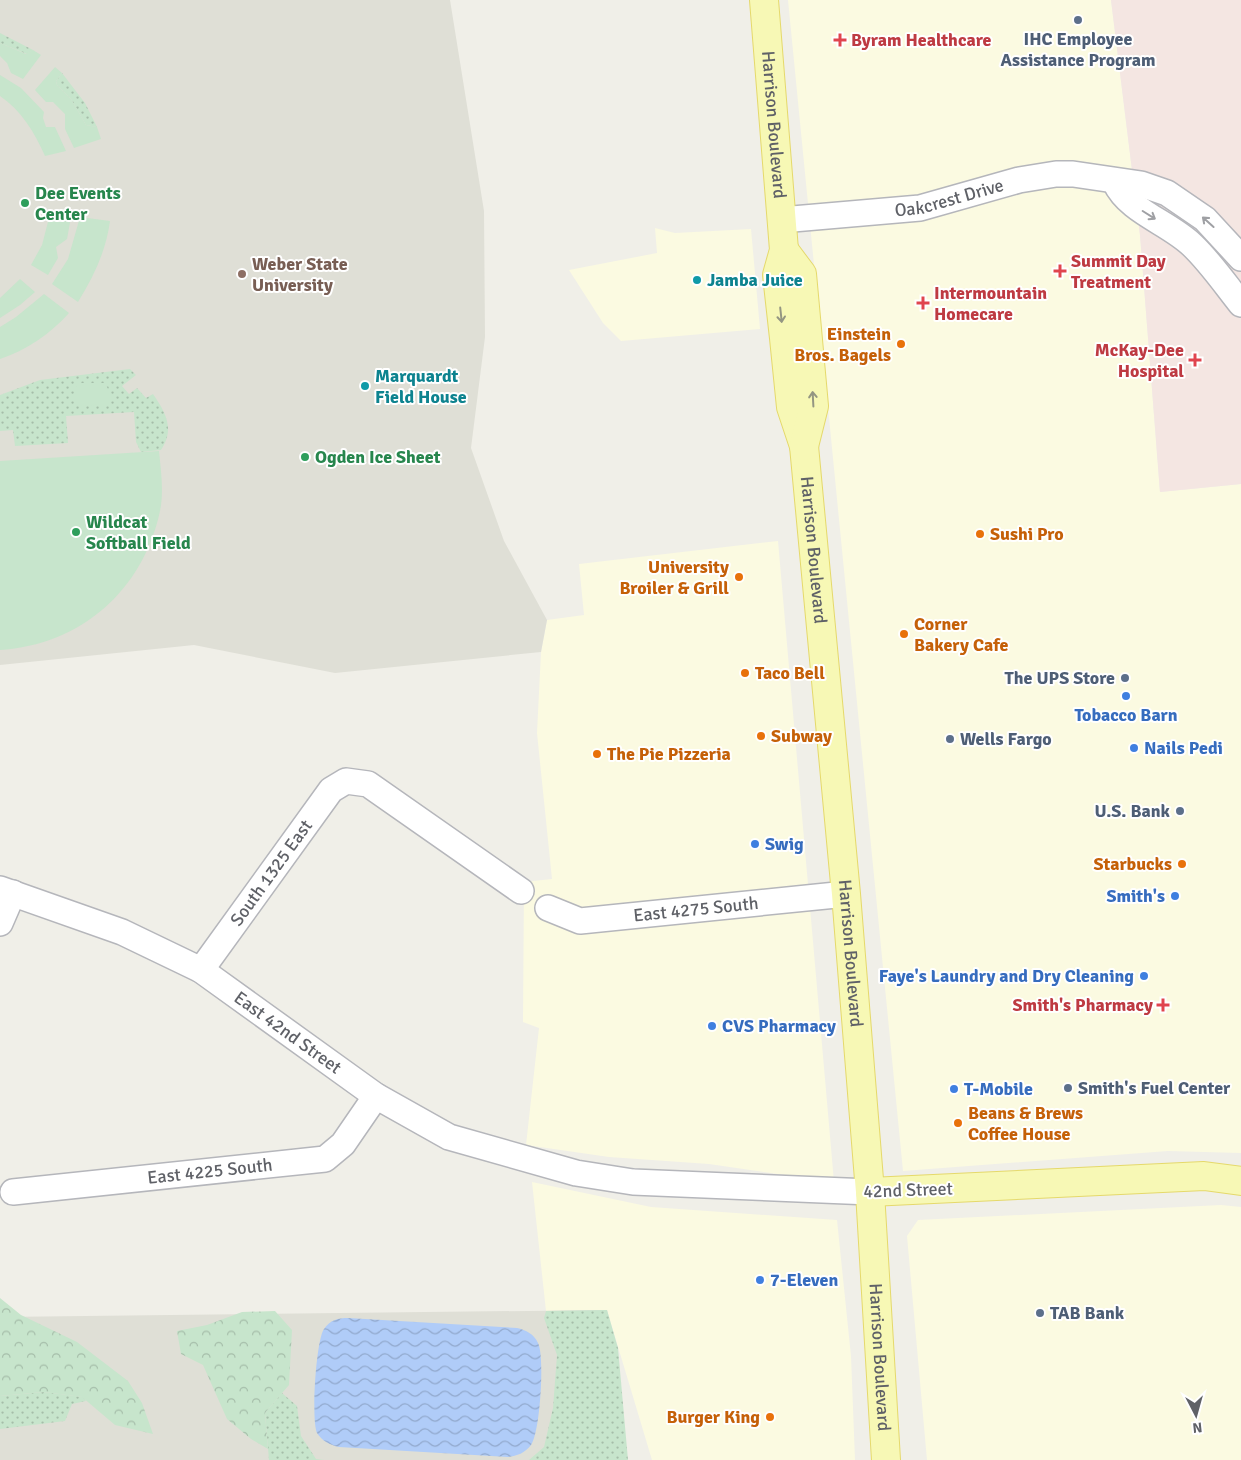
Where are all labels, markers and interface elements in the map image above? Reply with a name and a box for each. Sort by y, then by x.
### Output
marker: IHC Employee Assistance Program [1072,14,1084,26]
place label: IHC Employee Assistance Program [1000,28,1156,71]
place label: Byram Healthcare [851,29,992,51]
marker: Byram Healthcare [833,33,847,47]
street label: Harrison Boulevard [757,50,791,199]
street label: Oakcrest Drive [894,174,1006,221]
place label: Dee Events Center [35,182,121,225]
marker: Dee Events Center [19,197,31,209]
one-way arrow [1142,210,1156,220]
one-way arrow [1202,217,1215,228]
place label: Summit Day Treatment [1071,250,1166,293]
place label: Weber State University [252,253,348,296]
marker: Summit Day Treatment [1053,264,1067,278]
marker: Weber State University [236,268,248,280]
place label: Jamba Juice [707,269,803,291]
marker: Jamba Juice [691,274,703,286]
place label: Intermountain Homecare [934,282,1047,325]
marker: Intermountain Homecare [916,296,930,310]
one-way arrow [776,307,786,323]
place label: Einstein Bros. Bagels [794,323,891,366]
marker: Einstein Bros. Bagels [895,338,907,350]
place label: McKay-Dee Hospital [1095,339,1184,382]
marker: McKay-Dee Hospital [1188,353,1202,367]
place label: Marquardt Field House [375,365,467,408]
marker: Marquardt Field House [359,380,371,392]
one-way arrow [809,391,818,407]
place label: Ogden Ice Sheet [315,446,441,468]
marker: Ogden Ice Sheet [299,451,311,463]
street label: Harrison Boulevard [796,475,832,625]
place label: Wildcat Softball Field [86,511,191,554]
place label: Sushi Pro [990,523,1064,545]
marker: Wildcat Softball Field [70,526,82,538]
marker: Sushi Pro [974,528,986,540]
place label: University Broiler & Grill [619,556,729,599]
marker: University Broiler & Grill [733,571,745,583]
place label: Corner Bakery Cafe [914,613,1009,656]
marker: Corner Bakery Cafe [898,628,910,640]
place label: Taco Bell [755,662,825,684]
marker: Taco Bell [739,667,751,679]
place label: The UPS Store [1005,667,1115,689]
marker: The UPS Store [1119,672,1131,684]
marker: Tobacco Barn [1120,690,1132,702]
place label: Tobacco Barn [1074,704,1178,726]
place label: Subway [771,725,832,747]
place label: Wells Fargo [960,728,1052,750]
marker: Subway [755,730,767,742]
marker: Wells Fargo [944,733,956,745]
place label: Nails Pedi [1144,737,1223,759]
marker: Nails Pedi [1128,742,1140,754]
place label: The Pie Pizzeria [607,743,731,765]
marker: The Pie Pizzeria [591,748,603,760]
place label: U.S. Bank [1094,800,1171,822]
marker: U.S. Bank [1174,805,1186,817]
street label: South 1325 East [226,815,317,930]
place label: Swig [765,833,804,855]
marker: Swig [749,838,761,850]
place label: Starbucks [1093,853,1172,875]
marker: Starbucks [1176,858,1188,870]
street label: Harrison Boulevard [834,878,868,1028]
place label: Smith's [1106,885,1165,907]
marker: Smith's [1169,890,1181,902]
street label: East 4275 South [632,892,759,927]
place label: Faye's Laundry and Dry Cleaning [879,965,1134,987]
marker: Faye's Laundry and Dry Cleaning [1138,970,1150,982]
street label: East 42nd Street [230,986,346,1079]
place label: Smith's Pharmacy [1013,994,1153,1016]
marker: Smith's Pharmacy [1157,999,1169,1011]
place label: CVS Pharmacy [722,1015,836,1037]
marker: CVS Pharmacy [706,1020,718,1032]
place label: Smith's Fuel Center [1078,1077,1231,1099]
place label: T-Mobile [964,1078,1033,1100]
marker: Smith's Fuel Center [1062,1082,1074,1094]
marker: T-Mobile [948,1083,960,1095]
place label: Beans & Brews Coffee House [968,1102,1083,1145]
marker: Beans & Brews Coffee House [952,1117,964,1129]
street label: East 4225 South [146,1154,274,1189]
street label: 42nd Street [863,1177,953,1203]
place label: 7-Eleven [770,1269,838,1291]
marker: 7-Eleven [754,1274,766,1286]
street label: Harrison Boulevard [864,1283,895,1432]
place label: TAB Bank [1050,1302,1125,1324]
marker: TAB Bank [1034,1307,1046,1319]
north arrow [1171,1390,1221,1440]
place label: Burger King [666,1406,760,1428]
marker: Burger King [764,1411,776,1423]
text: N [1192,1418,1203,1436]

